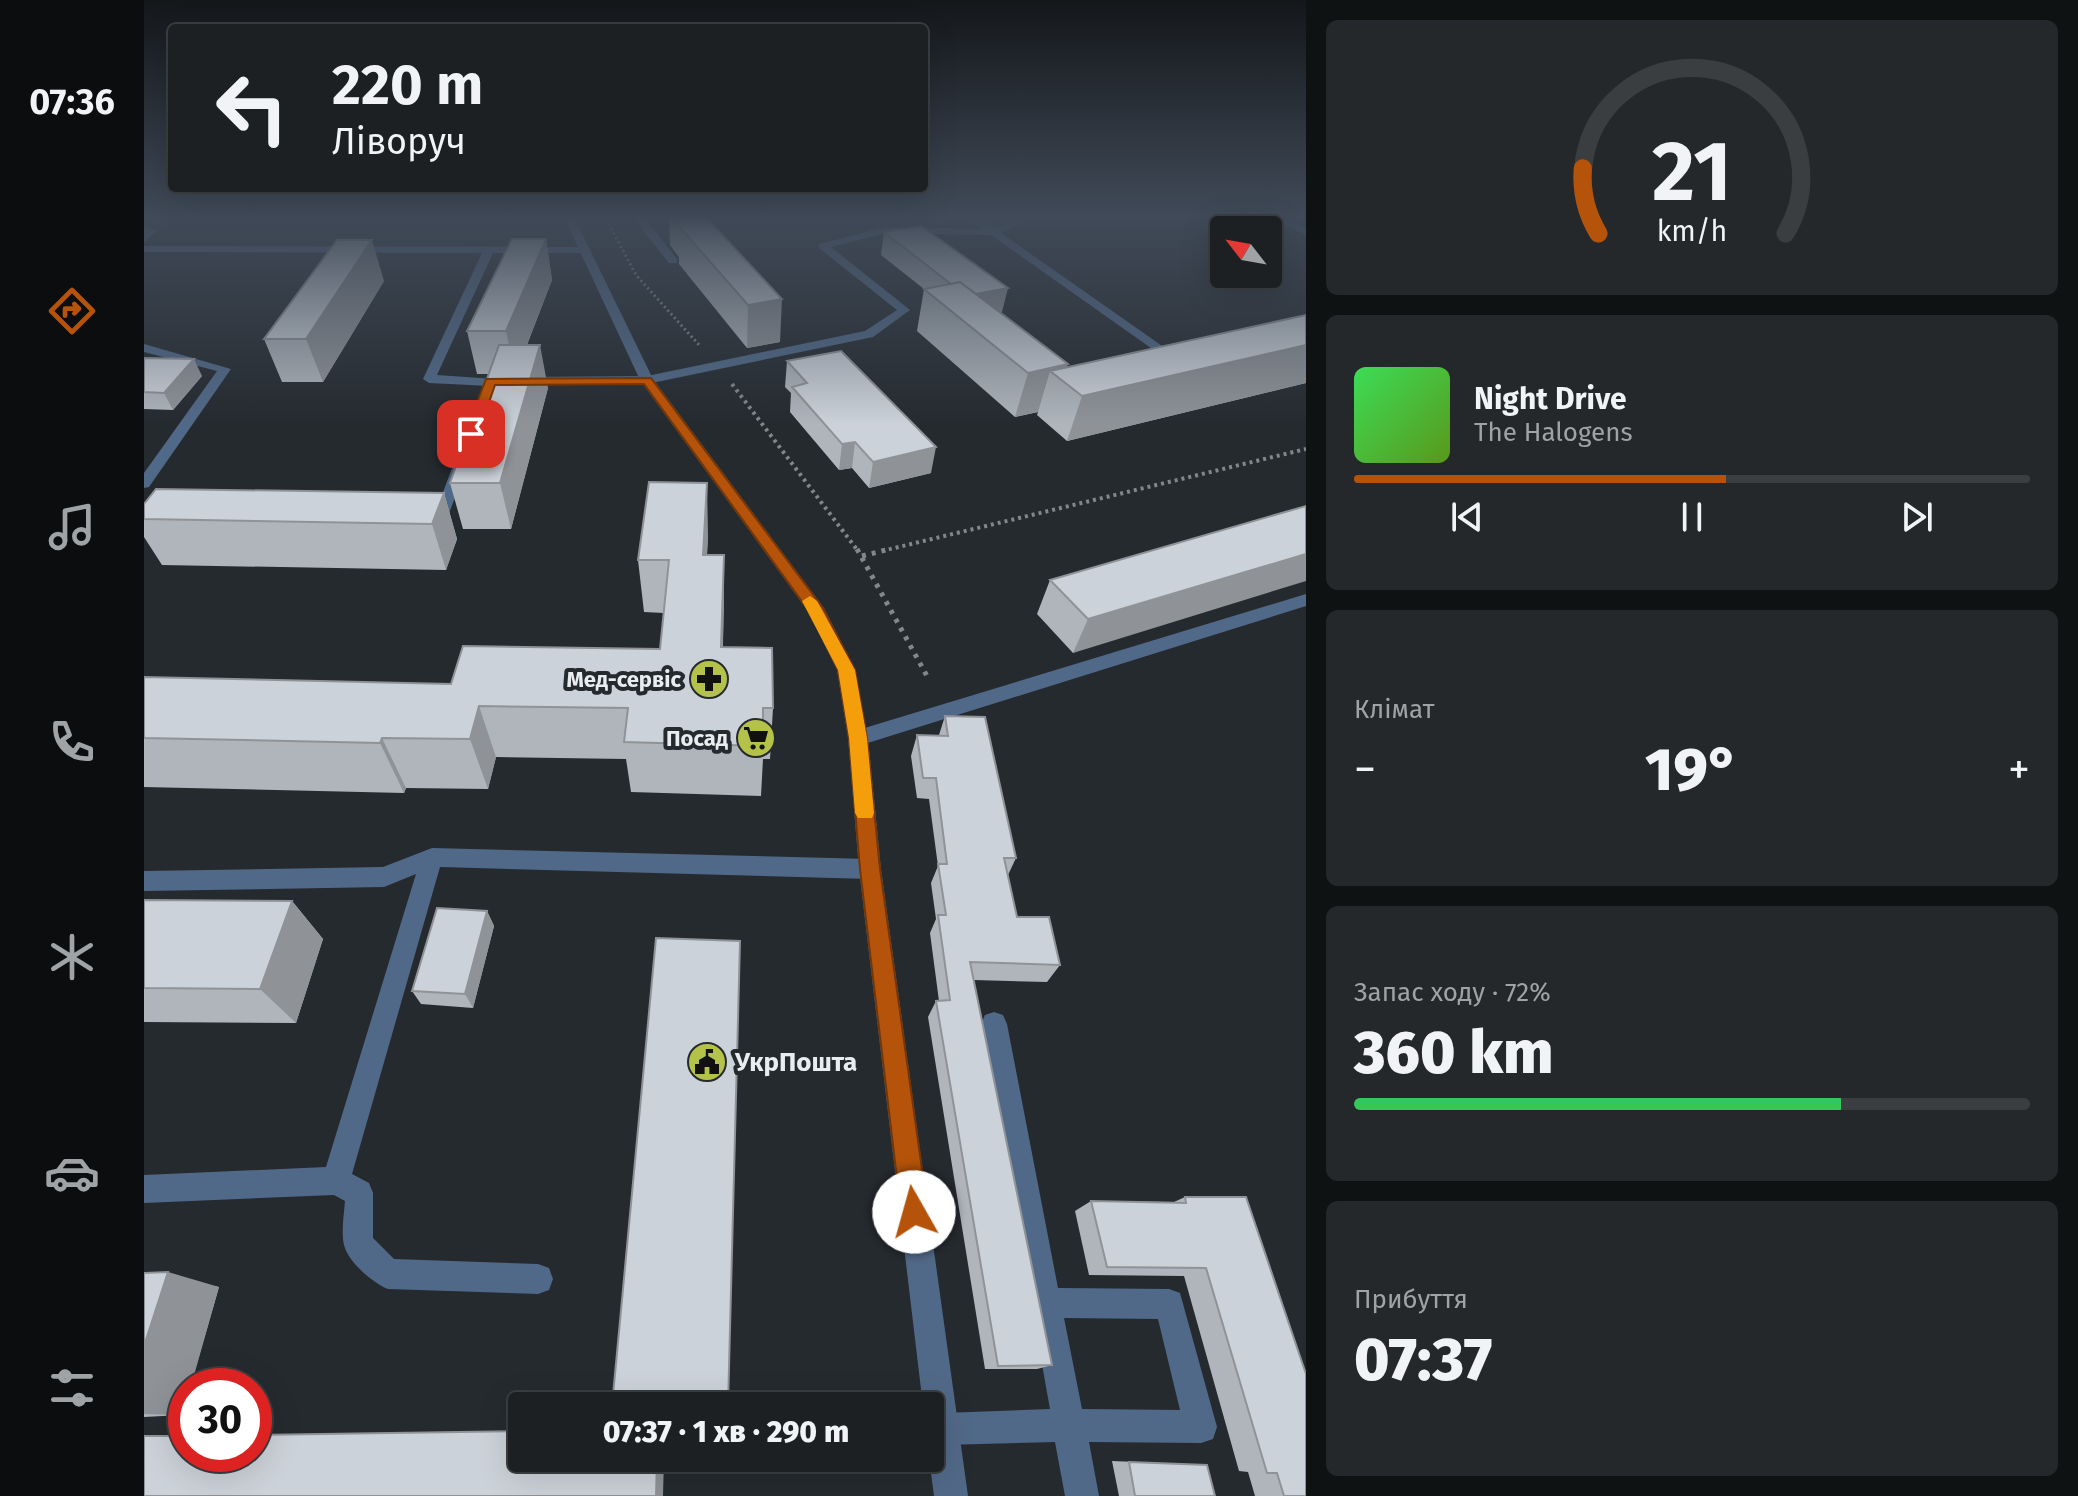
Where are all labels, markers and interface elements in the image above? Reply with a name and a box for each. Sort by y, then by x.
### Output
text: 220 m [332,52,483,119]
icon: left [200,56,304,160]
text: 07:36 [29,80,115,124]
text: Ліворуч [332,120,466,164]
text: 21 [1652,121,1732,221]
text: km/h [1657,214,1727,249]
north arrow [1210,216,1282,288]
map controls [1210,216,1282,288]
icon: directions [44,283,100,339]
text: Night Drive [1474,381,1627,417]
pin [437,400,505,468]
icon: arrive [449,412,493,456]
text: The Halogens [1474,417,1633,448]
icon: previous [1445,495,1489,539]
icon: pause [1670,495,1714,539]
icon: next [1895,495,1939,539]
icon: music [44,499,100,555]
pharmacy icon: Мед-сервіс [688,658,730,700]
place label: Мед-сервіс [566,666,681,693]
text: Клімат [1354,694,1434,725]
icon: phone [44,714,100,770]
supermarket icon: Посад [735,717,777,759]
place label: Посад [666,725,729,752]
text: 19° [1645,734,1739,806]
text: − [1354,743,1376,796]
text: + [2008,743,2030,796]
icon: climate [44,929,100,985]
text: Запас ходу · 72% [1354,977,1551,1008]
text: 360 km [1354,1017,1554,1089]
public building icon: УкрПошта [686,1041,728,1083]
place label: УкрПошта [734,1047,857,1078]
icon: car [44,1145,100,1201]
position arrow [872,1170,956,1254]
text: Прибуття [1354,1284,1468,1315]
text: 07:37 [1354,1324,1492,1396]
icon: filters [44,1360,100,1416]
speed limit sign: 30 [168,1368,272,1472]
text: 07:37 · 1 хв · 290 m [603,1414,849,1450]

